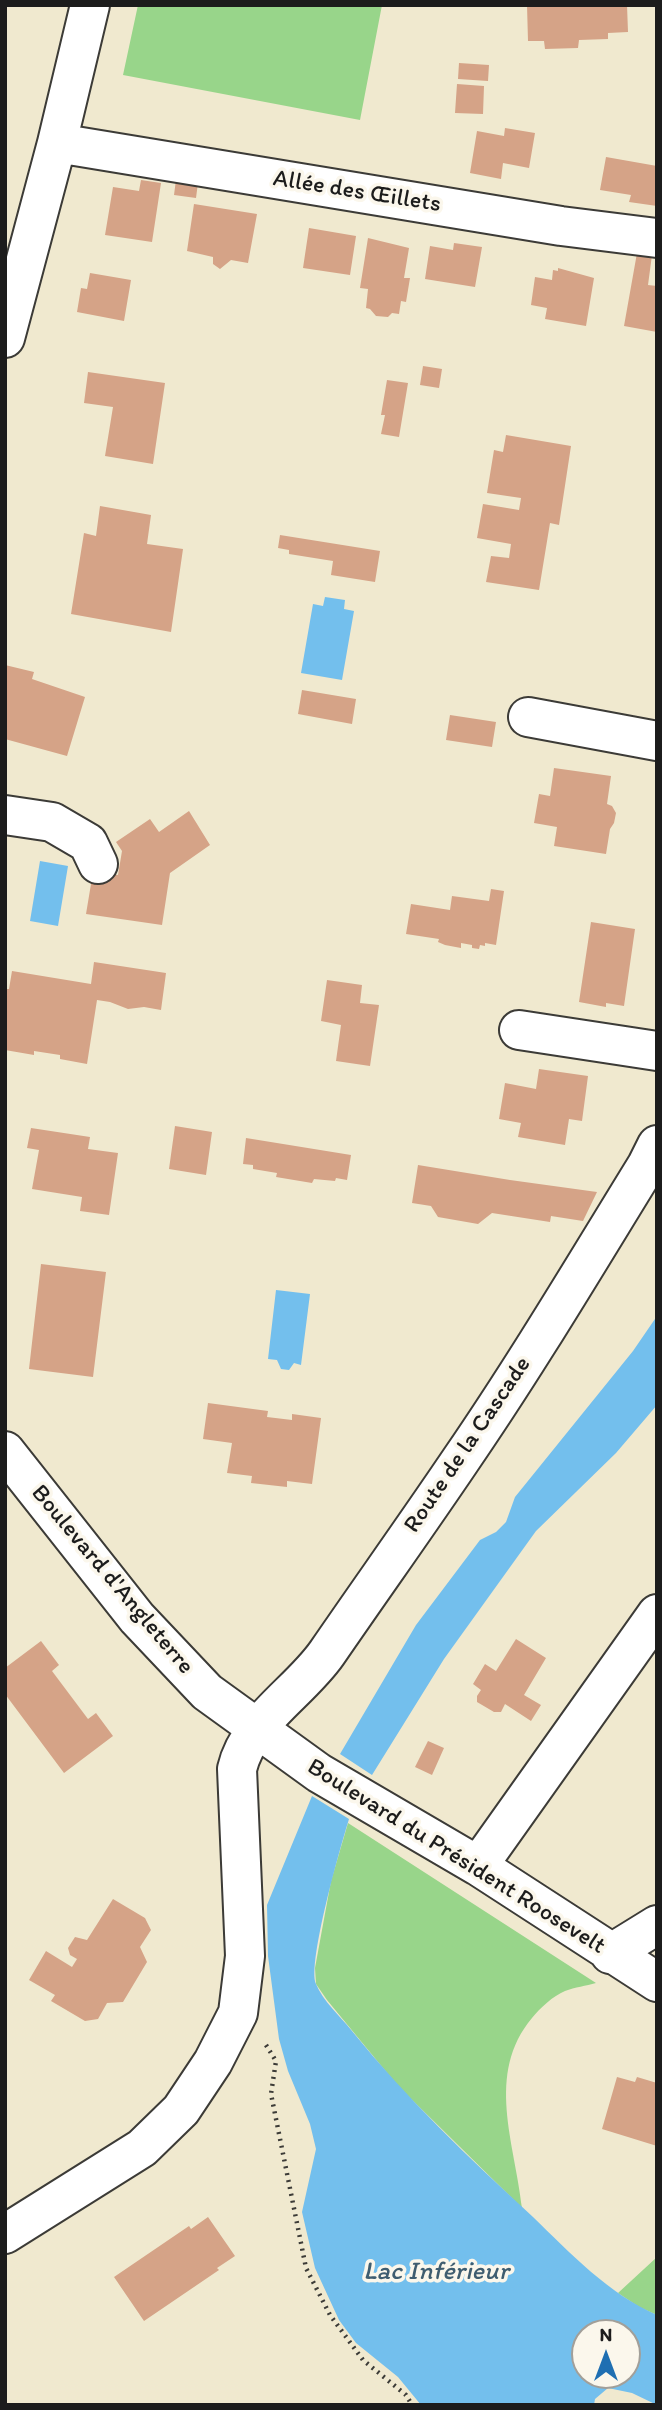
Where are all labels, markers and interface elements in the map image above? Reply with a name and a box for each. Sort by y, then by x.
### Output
street label: Allée des Œillets [271,165,443,219]
street label: Route de la Cascade [398,1351,538,1539]
street label: Boulevard d'Angleterre [24,1479,200,1681]
street label: Boulevard du Président Roosevelt [302,1753,610,1961]
water label: Lac Inférieur [363,2256,509,2288]
north arrow [571,2319,641,2389]
text: N [600,2323,612,2346]

